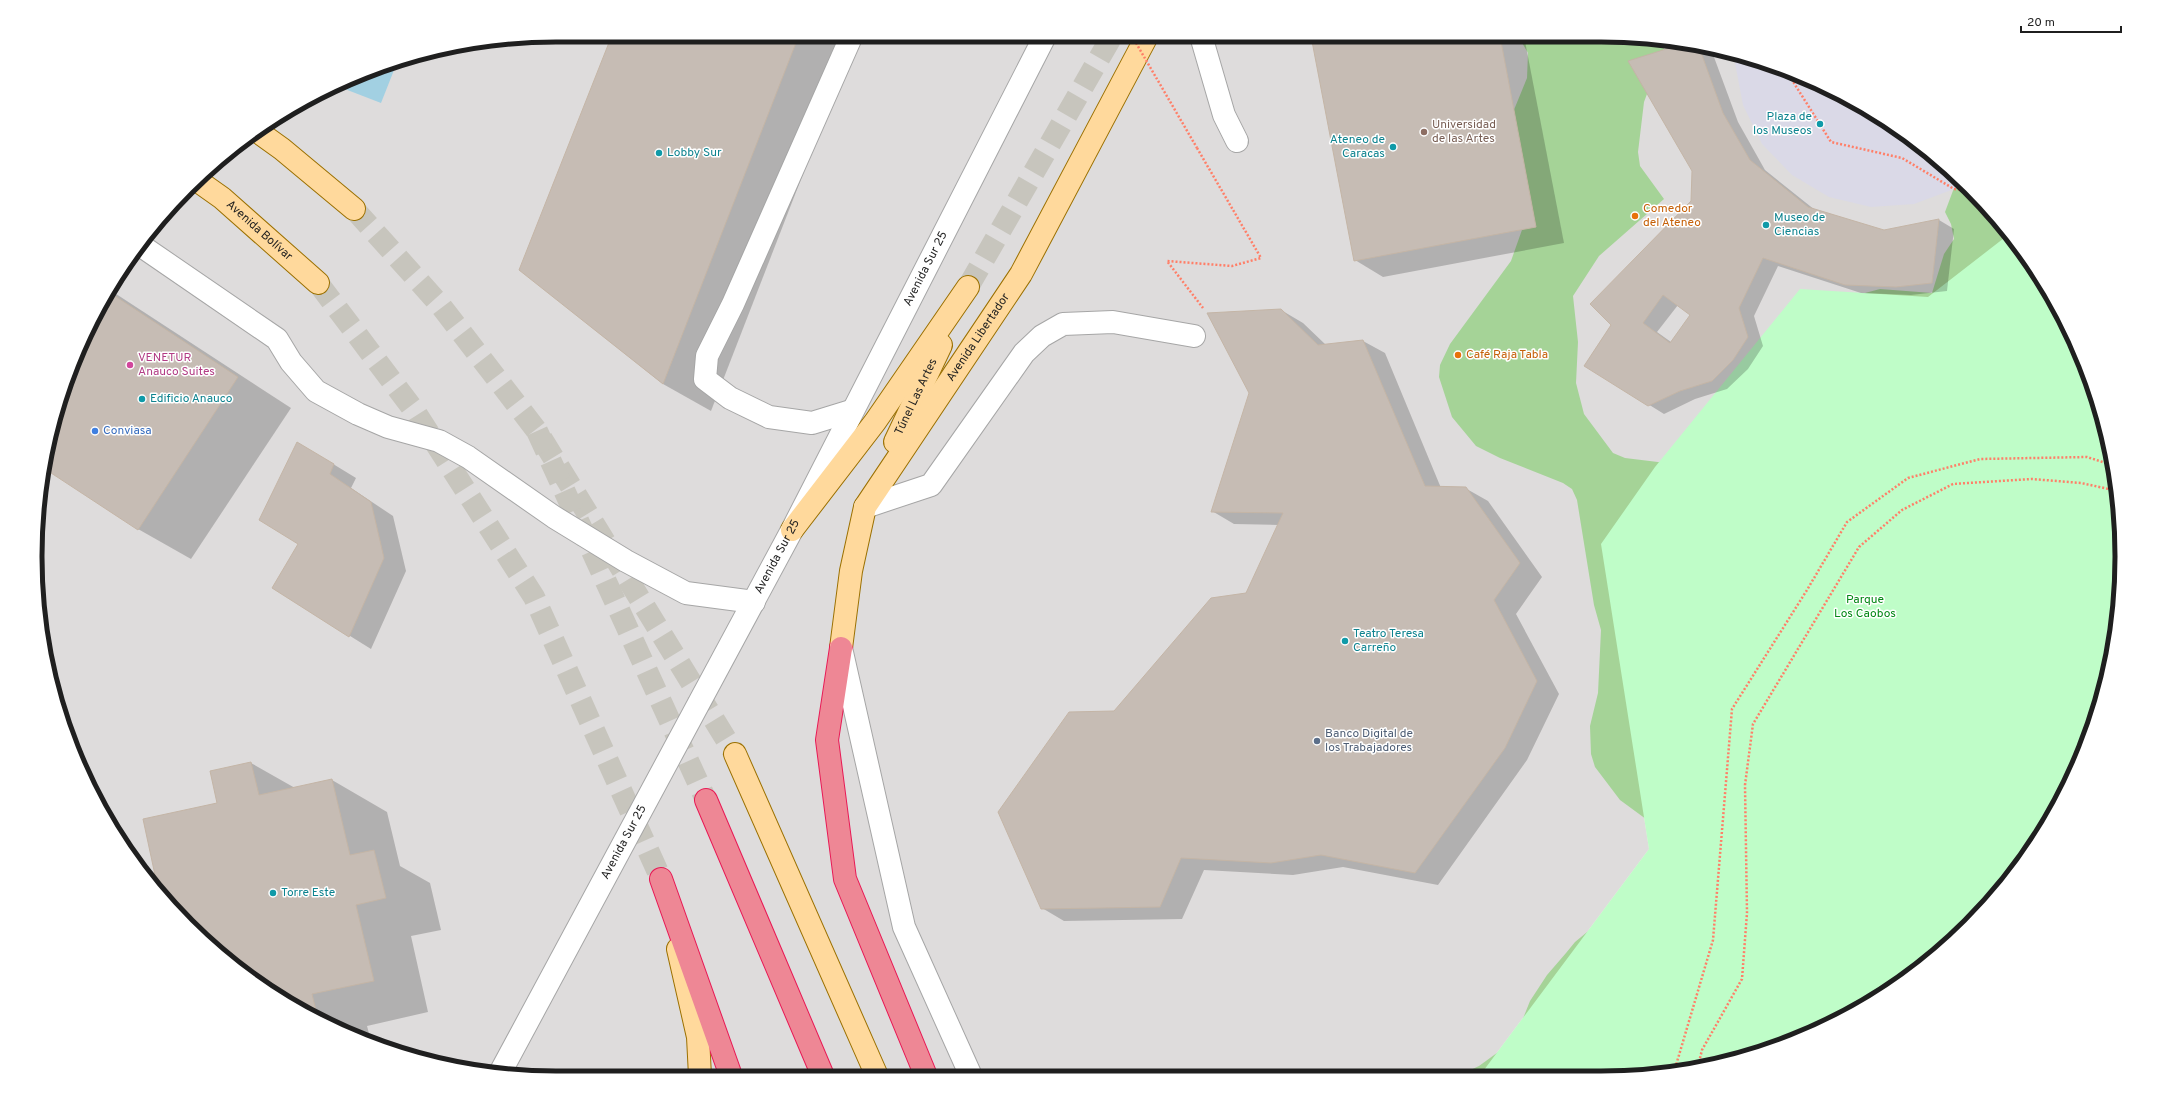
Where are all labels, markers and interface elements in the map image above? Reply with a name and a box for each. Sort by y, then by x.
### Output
scale bar [2021,8,2121,34]
text: 20 m [2027,15,2055,31]
place label: Plaza de los Museos [1753,109,1812,139]
place label: Universidad de las Artes [1432,117,1496,147]
marker: Plaza de los Museos [1815,119,1825,129]
marker: Universidad de las Artes [1419,127,1429,137]
place label: Ateneo de Caracas [1330,132,1385,162]
marker: Ateneo de Caracas [1388,142,1398,152]
place label: Lobby Sur [667,145,722,161]
marker: Lobby Sur [654,148,664,158]
street label: Avenida Bolívar [222,197,296,265]
place label: Comedor del Ateneo [1643,201,1701,231]
place label: Museo de Ciencias [1774,210,1825,240]
marker: Comedor del Ateneo [1630,211,1640,221]
marker: Museo de Ciencias [1761,220,1771,230]
street label: Avenida Sur 25 [900,229,952,309]
street label: Avenida Libertador [943,290,1014,385]
place label: Café Raja Tabla [1466,347,1548,363]
place label: VENETUR Anauco Suites [138,350,215,380]
marker: Café Raja Tabla [1453,350,1463,360]
street label: Túnel Las Artes [891,356,941,438]
marker: VENETUR Anauco Suites [125,360,135,370]
place label: Edificio Anauco [150,391,233,407]
marker: Edificio Anauco [137,394,147,404]
place label: Conviasa [103,423,152,439]
marker: Conviasa [90,426,100,436]
street label: Avenida Sur 25 [751,517,804,597]
park label: Parque Los Caobos [1834,592,1896,622]
place label: Teatro Teresa Carreño [1353,626,1424,656]
marker: Teatro Teresa Carreño [1340,636,1350,646]
place label: Banco Digital de los Trabajadores [1325,726,1413,756]
marker: Banco Digital de los Trabajadores [1312,736,1322,746]
street label: Avenida Sur 25 [598,802,651,882]
place label: Torre Este [281,885,335,901]
marker: Torre Este [268,888,278,898]

